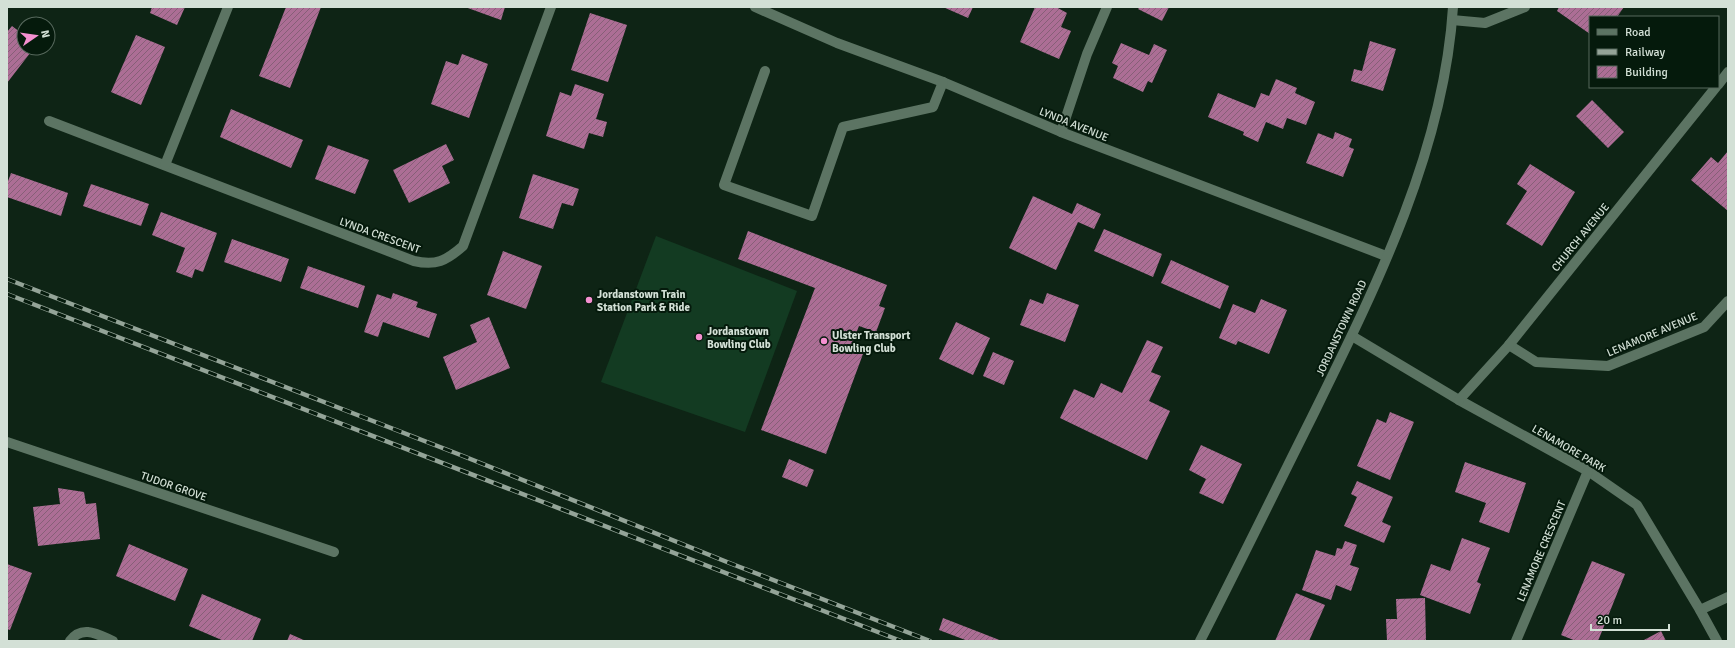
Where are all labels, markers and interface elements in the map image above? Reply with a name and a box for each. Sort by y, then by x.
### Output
north arrow [16,16,56,56]
legend [1589,16,1719,88]
text: Road [1625,25,1651,40]
text: N [38,29,52,39]
text: Railway [1625,45,1665,60]
text: Building [1625,65,1668,80]
street label: LYNDA AVENUE [1037,105,1110,144]
street label: CHURCH AVENUE [1549,201,1612,274]
street label: LYNDA CRESCENT [338,215,423,256]
street label: JORDANSTOWN ROAD [1313,278,1369,378]
place label: Jordanstown Train Station Park & Ride [597,288,690,314]
marker: Jordanstown Train Station Park & Ride [584,295,594,305]
street label: LENAMORE AVENUE [1605,309,1699,359]
place label: Jordanstown Bowling Club [707,325,771,351]
place label: Ulster Transport Bowling Club [832,329,910,355]
marker: Jordanstown Bowling Club [694,332,704,342]
marker: Ulster Transport Bowling Club [819,336,829,346]
street label: LENAMORE PARK [1530,422,1608,475]
street label: TUDOR GROVE [139,469,209,504]
street label: LENAMORE CRESCENT [1514,498,1569,604]
scale bar [1591,606,1669,632]
text: 20 m [1597,613,1622,628]

